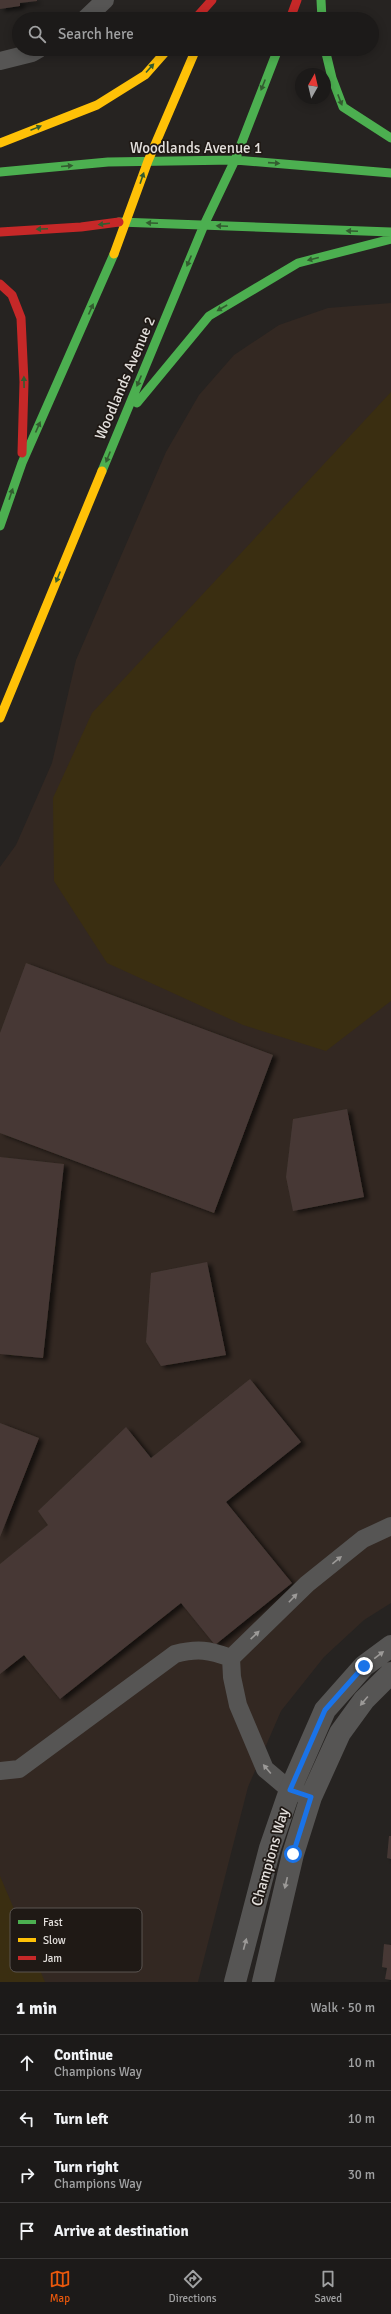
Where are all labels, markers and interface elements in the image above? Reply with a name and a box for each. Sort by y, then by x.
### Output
search box [12,12,379,56]
icon: search [26,23,48,45]
text: Search here [58,25,134,43]
one-way arrow [146,63,155,74]
north arrow [295,68,331,104]
one-way arrow [260,80,266,92]
one-way arrow [338,94,344,106]
one-way arrow [31,125,43,131]
street label: Woodlands Avenue 1 [130,139,262,157]
one-way arrow [268,159,280,166]
one-way arrow [61,163,73,169]
one-way arrow [140,172,146,184]
one-way arrow [146,219,158,226]
one-way arrow [98,221,110,227]
one-way arrow [215,223,228,229]
one-way arrow [36,226,48,233]
one-way arrow [345,228,358,234]
one-way arrow [186,256,192,268]
one-way arrow [306,256,318,262]
one-way arrow [88,303,94,314]
one-way arrow [216,304,228,311]
street label: Woodlands Avenue 2 [91,314,159,442]
one-way arrow [21,375,27,388]
one-way arrow [136,376,142,388]
one-way arrow [35,421,41,433]
one-way arrow [104,452,110,464]
one-way arrow [8,488,14,500]
one-way arrow [55,572,61,583]
one-way arrow [332,1555,343,1564]
one-way arrow [288,1593,298,1603]
one-way arrow [250,1630,260,1640]
one-way arrow [374,1651,385,1659]
route end [355,1657,373,1675]
one-way arrow [359,1696,368,1706]
one-way arrow [263,1764,272,1774]
street label: Champions Way [247,1806,293,1908]
route start [284,1845,302,1863]
one-way arrow [283,1877,289,1890]
legend [10,1908,142,1972]
text: Fast [43,1916,63,1929]
text: Slow [43,1934,66,1947]
one-way arrow [242,1938,248,1950]
text: Jam [43,1952,62,1965]
text: 1 min [16,1998,57,2019]
text: Walk · 50 m [311,2000,375,2016]
text: Continue [54,2046,113,2064]
icon: ahead [16,2052,38,2074]
text: 10 m [348,2055,375,2071]
text: Champions Way [54,2064,142,2080]
icon: left [16,2108,38,2130]
text: Turn left [54,2110,108,2128]
text: 10 m [348,2111,375,2127]
text: Turn right [54,2158,119,2176]
icon: right [16,2164,38,2186]
text: 30 m [348,2167,375,2183]
text: Champions Way [54,2176,142,2192]
icon: arrive [16,2220,38,2242]
text: Arrive at destination [54,2222,189,2240]
tab: Map [49,2268,71,2305]
tab: Directions [169,2268,217,2305]
tab: Saved [314,2268,342,2305]

